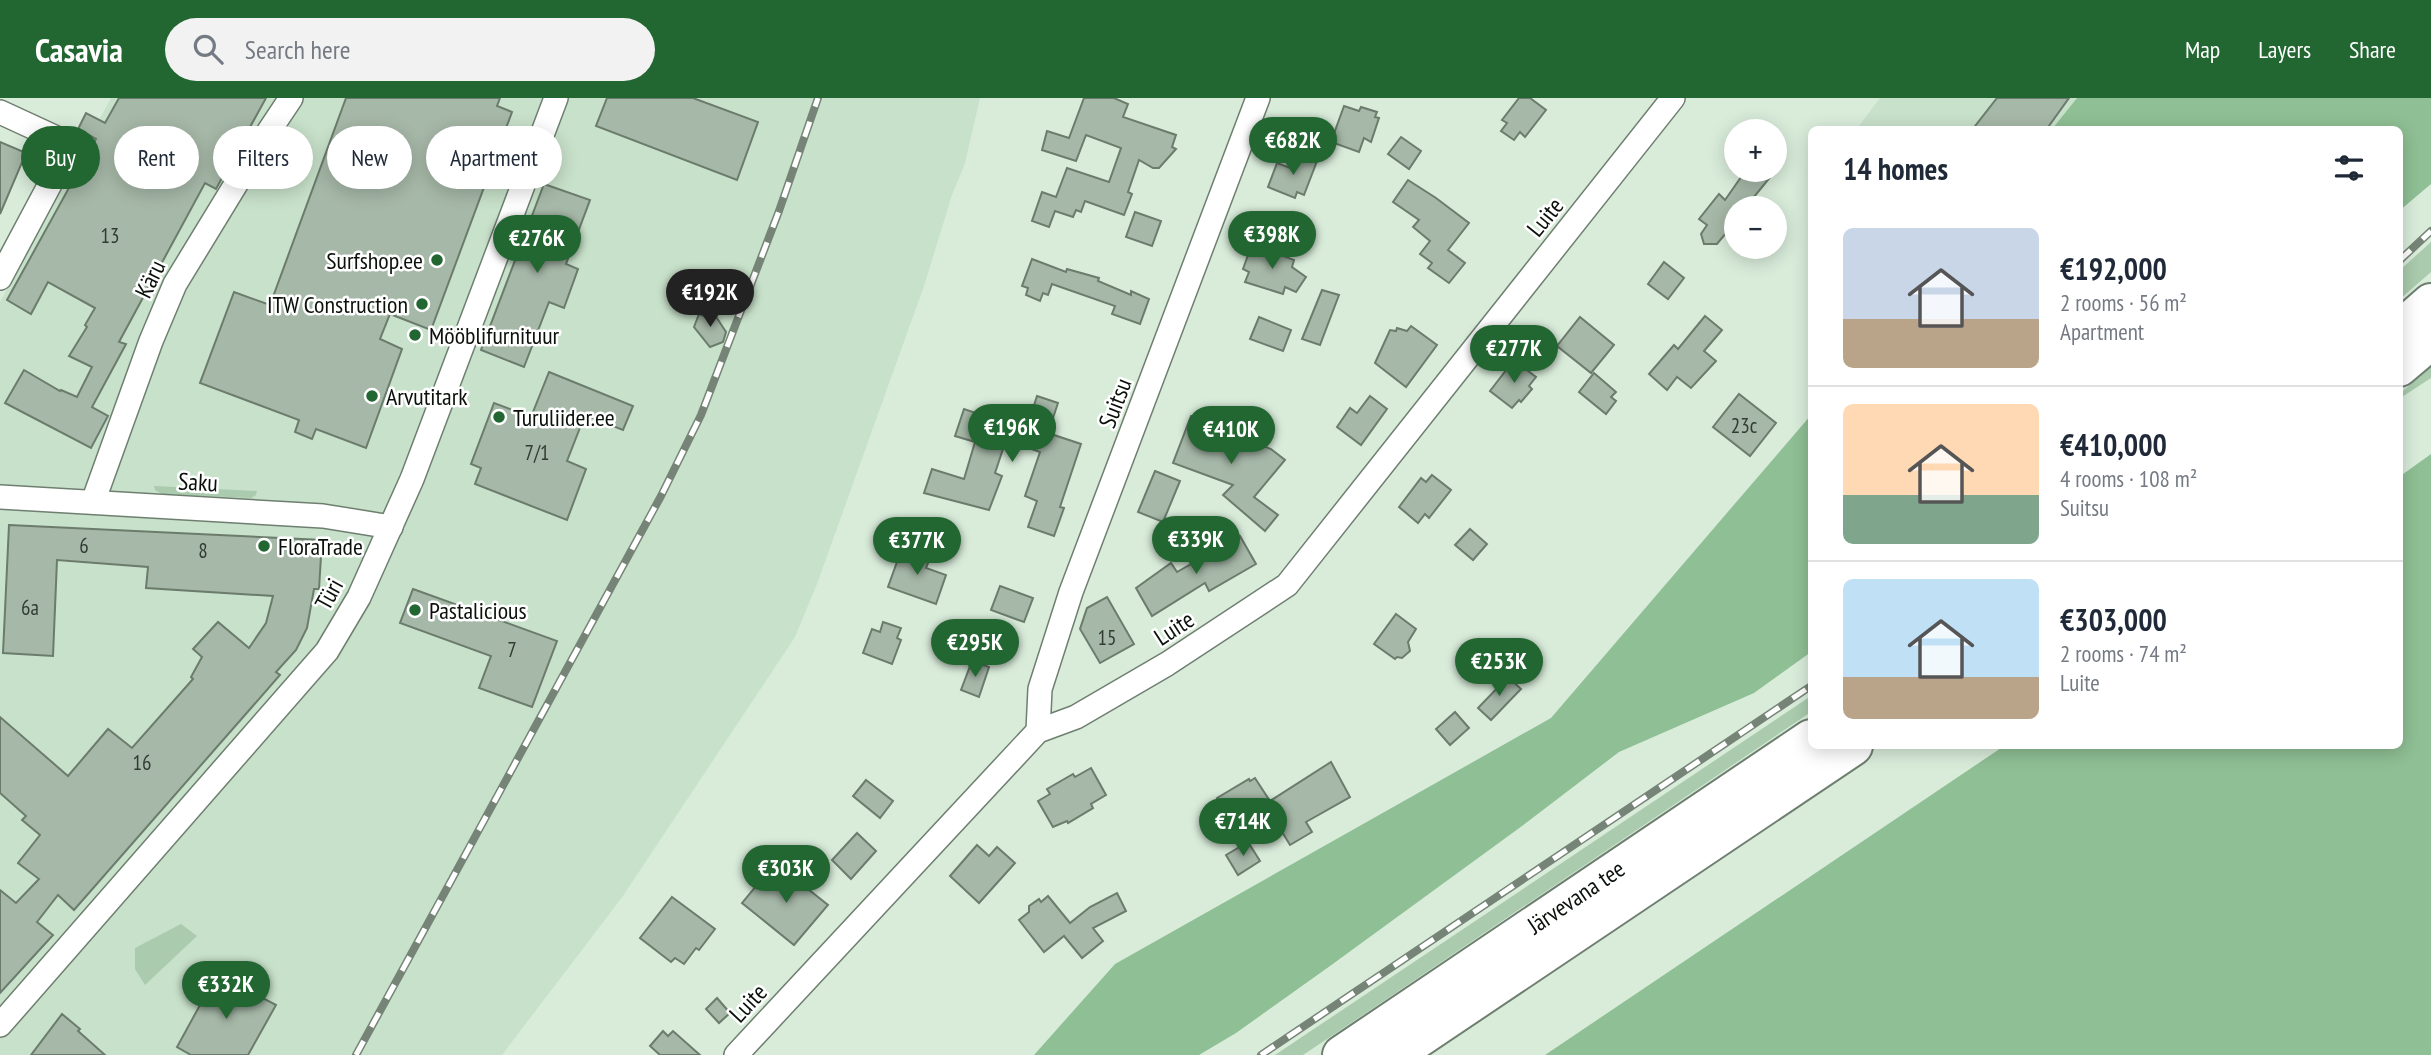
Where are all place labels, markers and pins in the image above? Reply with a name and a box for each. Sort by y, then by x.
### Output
pin: €682K [1244,118,1342,177]
pin: €398K [1223,212,1321,271]
pin: €276K [488,216,586,275]
place label: Surfshop.ee [326,245,423,276]
marker: Surfshop.ee [429,252,445,268]
pin: €192K [661,270,759,329]
place label: ITW Construction [267,289,408,320]
marker: ITW Construction [414,296,430,312]
place label: Mööblifurnituur [429,320,560,351]
pin: €277K [1465,326,1563,385]
marker: Mööblifurnituur [407,327,423,343]
place label: Arvutitark [386,381,468,412]
marker: Arvutitark [364,388,380,404]
place label: Turuliider.ee [513,402,615,433]
pin: €196K [963,404,1061,464]
pin: €410K [1182,406,1280,466]
marker: Turuliider.ee [491,409,507,425]
pin: €339K [1147,517,1245,576]
pin: €377K [868,518,966,577]
place label: FloraTrade [278,531,363,562]
marker: FloraTrade [256,538,272,554]
place label: Pastalicious [429,595,527,626]
marker: Pastalicious [407,602,423,618]
pin: €295K [926,620,1024,679]
pin: €253K [1450,638,1548,698]
pin: €714K [1194,798,1292,858]
pin: €303K [737,846,835,905]
pin: €332K [177,962,275,1021]

